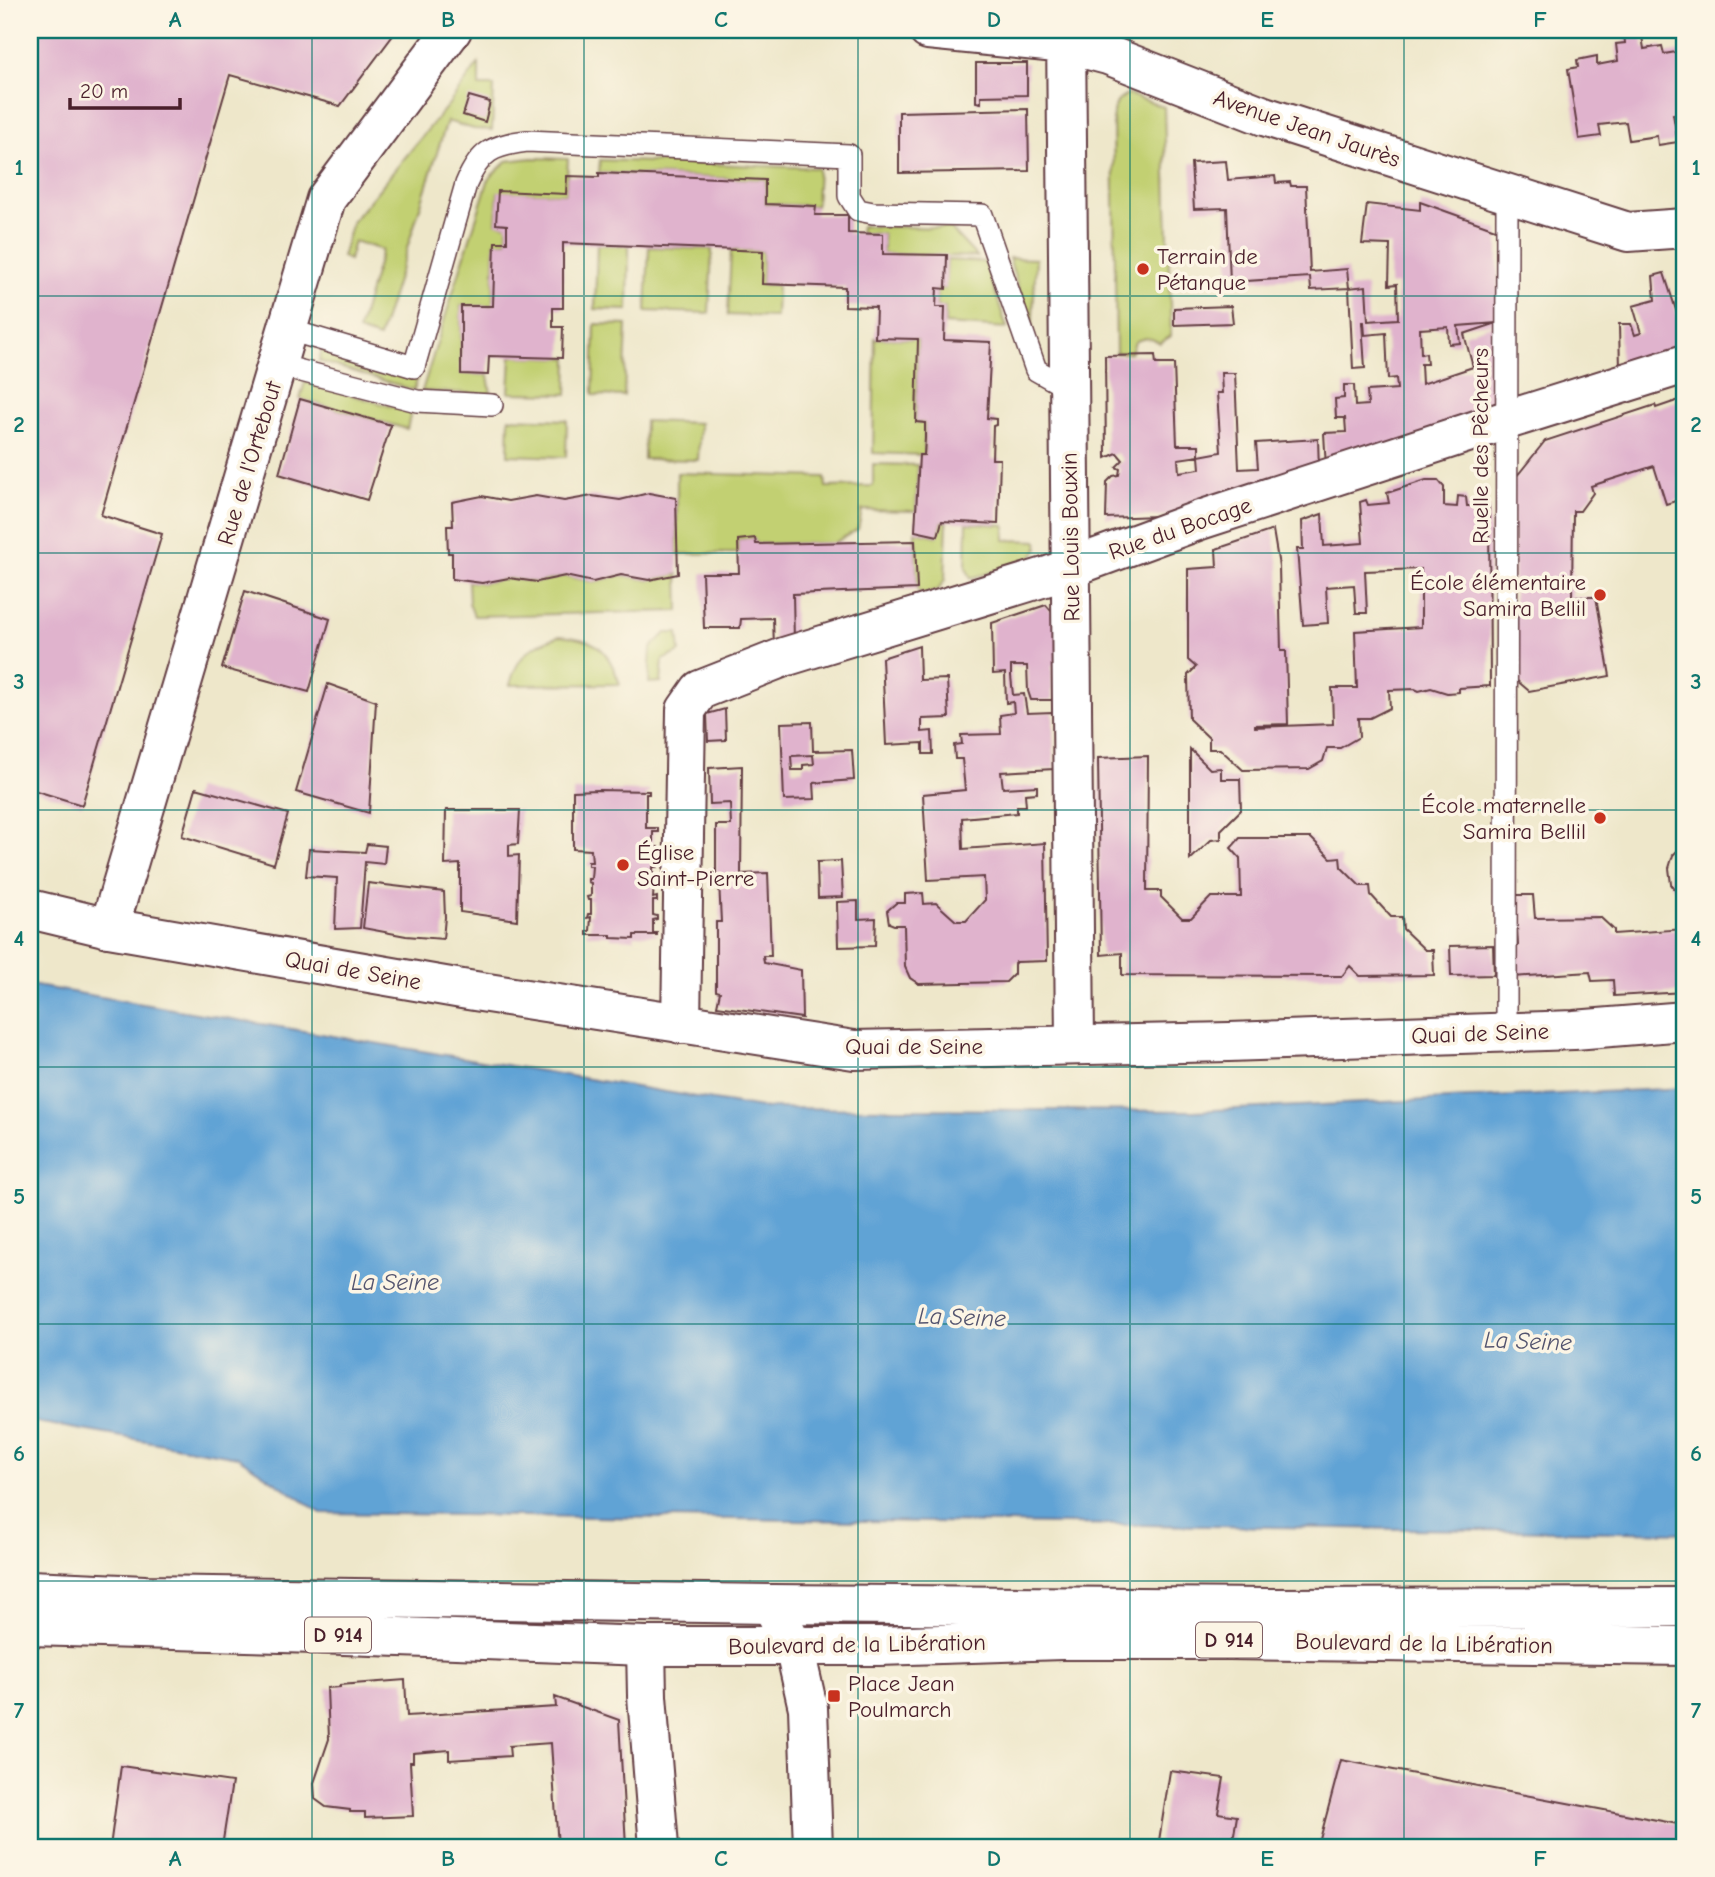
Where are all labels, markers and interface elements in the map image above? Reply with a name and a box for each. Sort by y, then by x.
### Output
text: A [169,6,182,33]
text: B [441,6,455,33]
text: C [714,6,728,33]
text: D [987,6,1001,33]
text: E [1260,6,1274,33]
text: F [1533,6,1547,33]
scale bar [70,66,180,110]
text: 20 m [80,79,128,103]
street label: Avenue Jean Jaurès [1210,84,1404,173]
text: 1 [14,154,24,181]
text: 1 [1691,154,1701,181]
place label: Terrain de Pétanque [1157,243,1258,296]
marker: Terrain de Pétanque [1135,261,1151,277]
street label: Ruelle des Pêcheurs [1467,348,1494,544]
street label: Rue de l'Ortebout [212,377,288,548]
text: 2 [13,411,25,438]
text: 2 [1690,411,1702,438]
street label: Rue Louis Bouxin [1056,452,1085,622]
street label: Rue du Bocage [1105,491,1255,566]
place label: École élémentaire Samira Bellil [1410,569,1586,622]
marker: École élémentaire Samira Bellil [1592,587,1608,603]
text: 3 [13,668,25,695]
text: 3 [1690,668,1702,695]
place label: École maternelle Samira Bellil [1421,792,1586,845]
marker: École maternelle Samira Bellil [1592,810,1608,826]
place label: Église Saint-Pierre [637,839,754,892]
marker: Église Saint-Pierre [615,857,631,873]
text: 4 [14,925,25,952]
text: 4 [1691,925,1702,952]
street label: Quai de Seine [283,945,423,996]
street label: Quai de Seine [1411,1018,1549,1049]
street label: Quai de Seine [845,1033,983,1060]
text: 5 [13,1183,25,1210]
text: 5 [1690,1183,1702,1210]
water label: La Seine [351,1268,439,1296]
water label: La Seine [917,1301,1007,1333]
water label: La Seine [1483,1325,1573,1357]
text: 6 [13,1440,25,1467]
text: 6 [1690,1440,1702,1467]
road number: D 914 [305,1618,371,1652]
road number: D 914 [1196,1622,1262,1658]
street label: Boulevard de la Libération [1295,1628,1553,1659]
street label: Boulevard de la Libération [728,1629,986,1660]
place label: Place Jean Poulmarch [848,1670,955,1723]
marker: Place Jean Poulmarch [826,1688,842,1704]
text: 7 [14,1697,25,1724]
text: 7 [1691,1697,1702,1724]
text: A [169,1845,182,1872]
text: B [441,1845,455,1872]
text: C [714,1845,728,1872]
text: D [987,1845,1001,1872]
text: E [1260,1845,1274,1872]
text: F [1533,1845,1547,1872]

